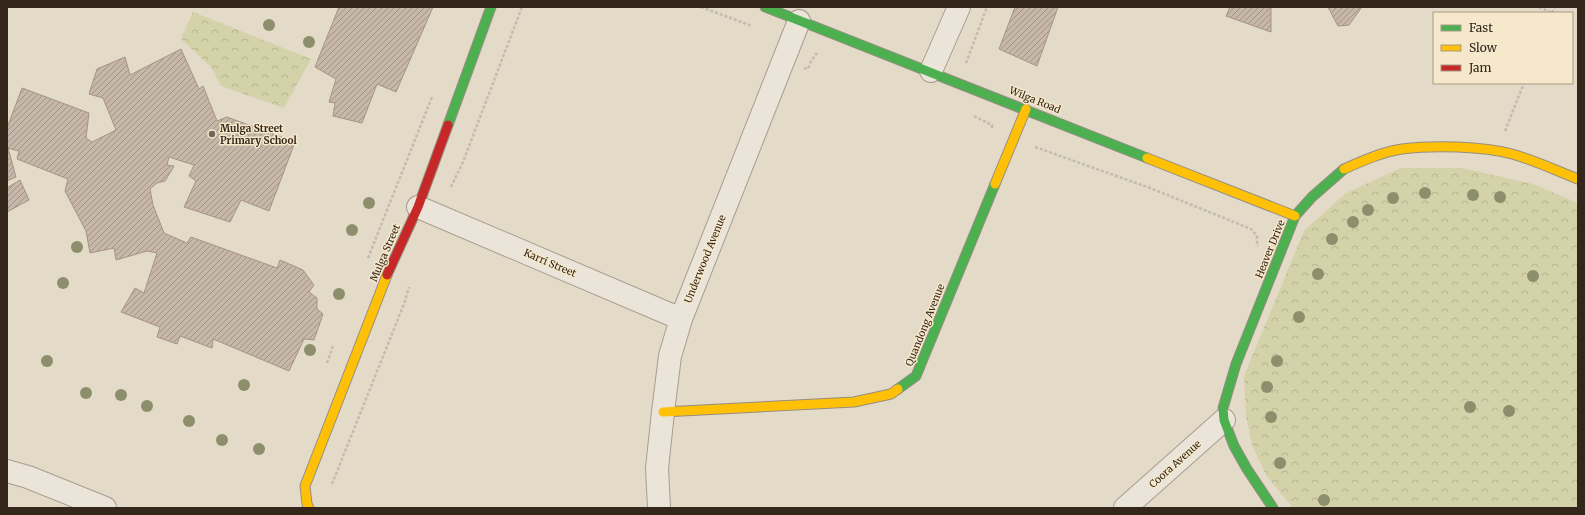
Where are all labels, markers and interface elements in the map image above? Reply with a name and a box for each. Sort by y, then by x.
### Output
legend [1433,12,1573,84]
text: Fast [1469,20,1493,35]
text: Slow [1469,40,1498,55]
text: Jam [1468,60,1492,75]
street label: Wilga Road [1007,83,1063,116]
place label: Mulga Street Primary School [220,122,297,147]
marker: Mulga Street Primary School [207,129,217,139]
street label: Underwood Avenue [681,213,729,305]
street label: Heaver Drive [1252,218,1288,280]
street label: Mulga Street [367,222,403,284]
street label: Karri Street [522,246,578,280]
street label: Quandong Avenue [903,282,947,368]
street label: Coora Avenue [1146,437,1204,491]

